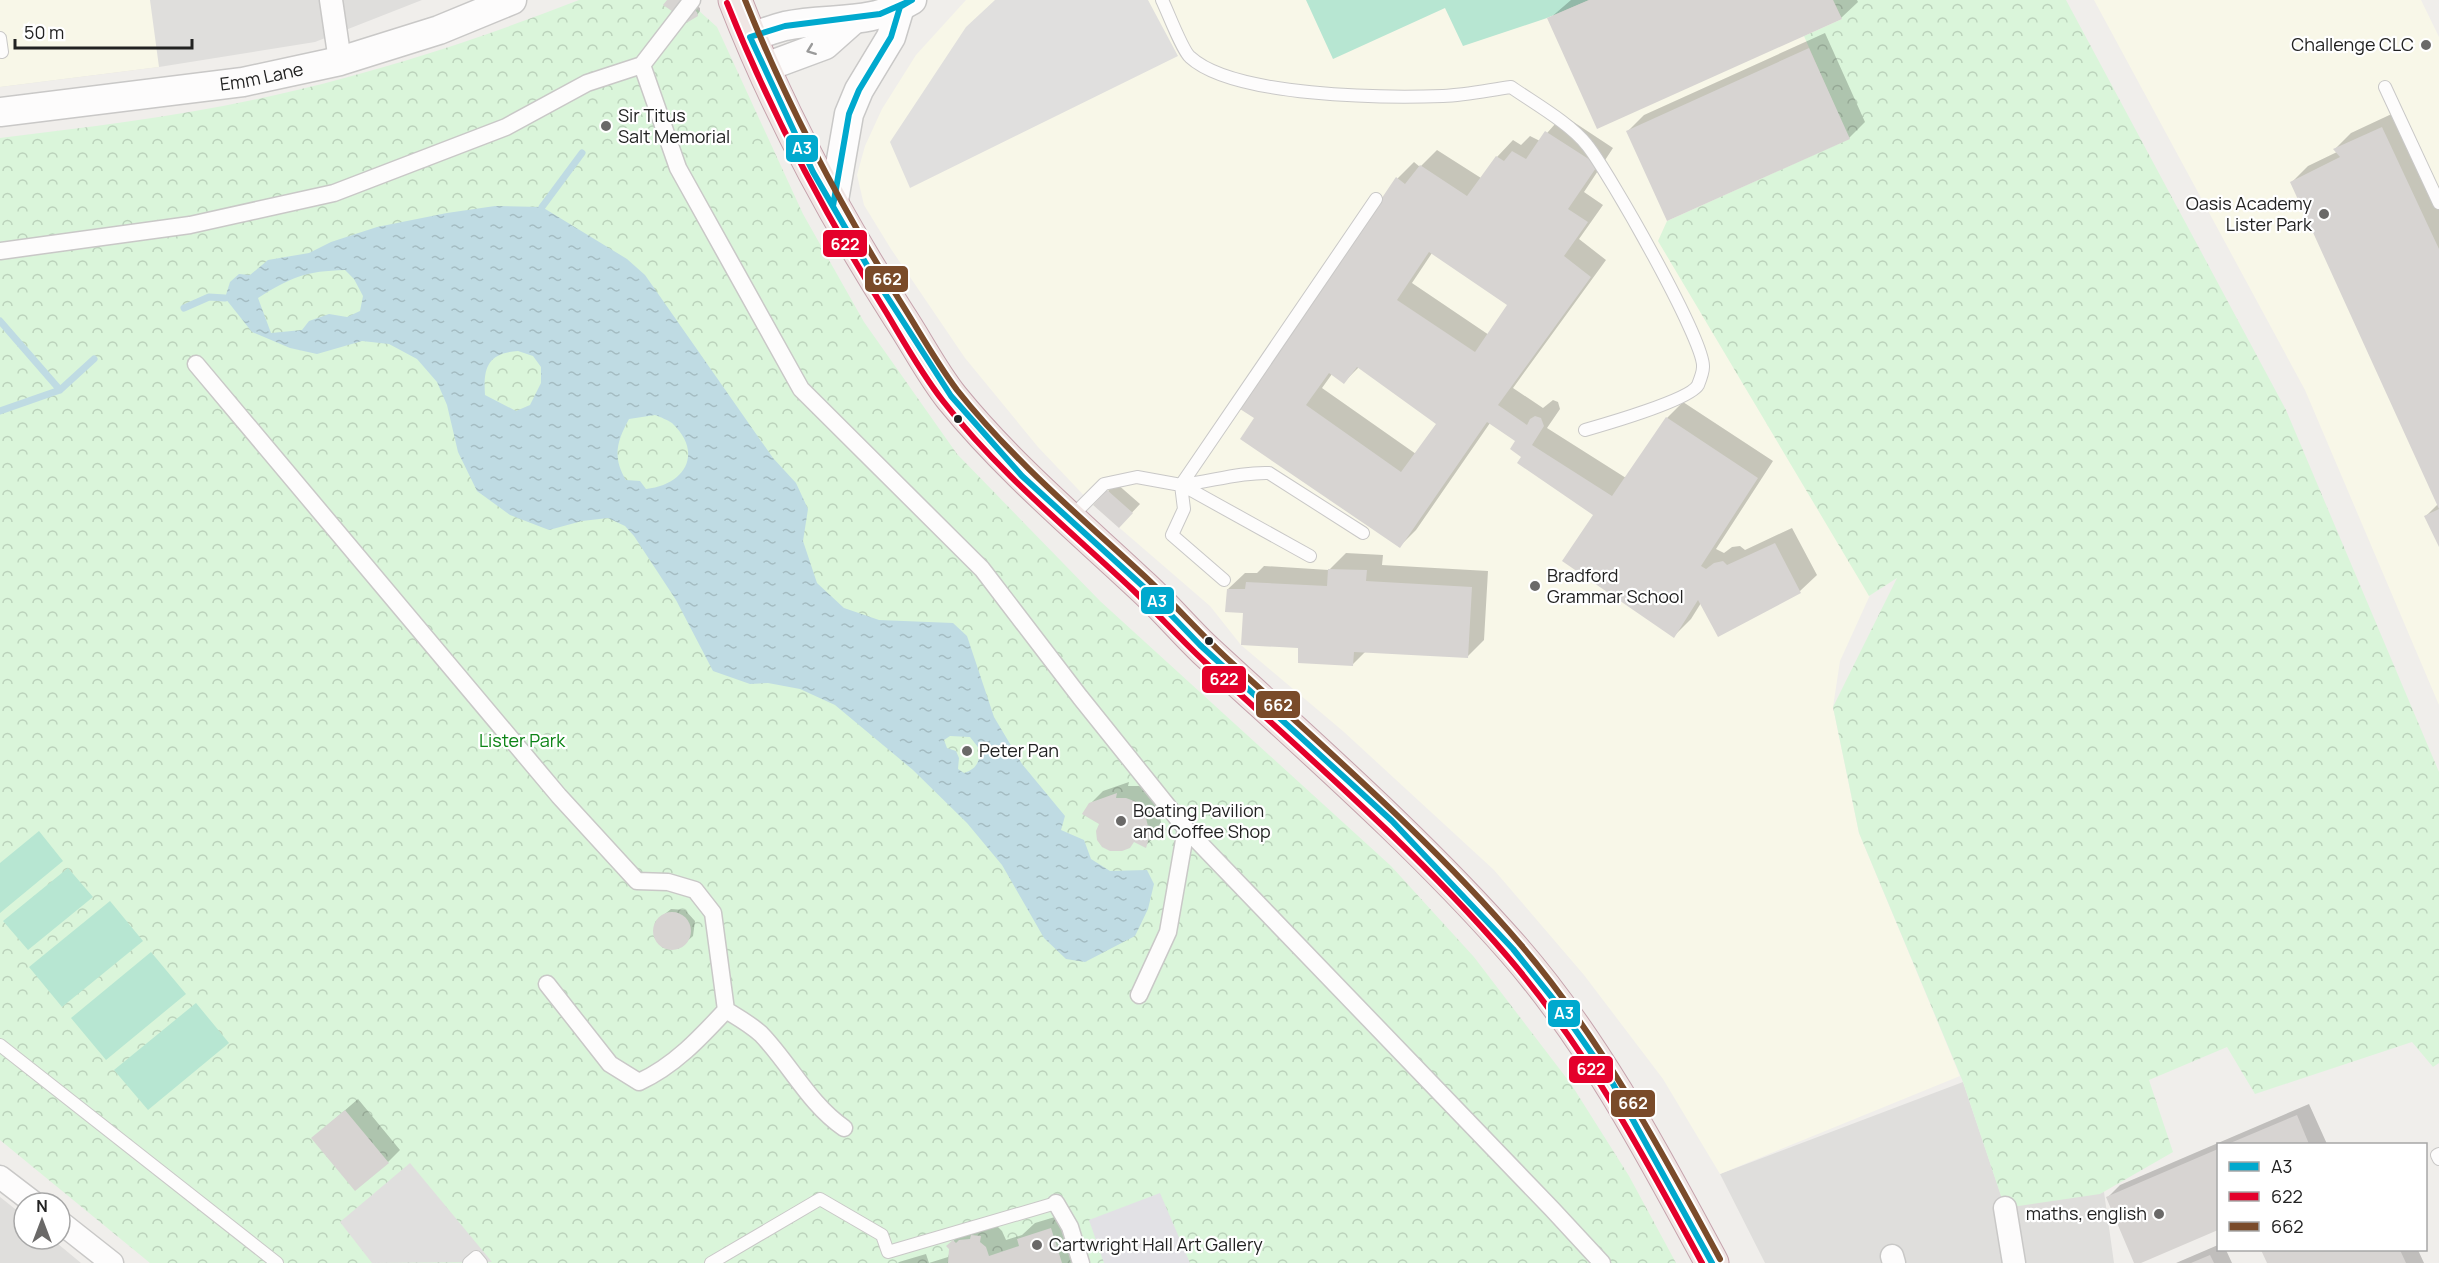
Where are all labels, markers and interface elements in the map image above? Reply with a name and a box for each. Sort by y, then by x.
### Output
scale bar [15,12,192,50]
text: 50 m [24,20,64,44]
place label: Challenge CLC [2291,32,2414,56]
marker: Challenge CLC [2419,38,2433,52]
one-way arrow [806,43,817,55]
street label: Emm Lane [218,56,305,96]
place label: Sir Titus Salt Memorial [618,103,730,148]
marker: Sir Titus Salt Memorial [599,119,613,133]
line badge: A3 [785,134,819,163]
text: A3 [792,137,812,159]
place label: Oasis Academy Lister Park [2186,191,2313,236]
marker: Oasis Academy Lister Park [2317,207,2331,221]
line badge: 622 [822,229,868,258]
text: 622 [831,233,860,255]
line badge: 662 [864,265,909,293]
text: 662 [872,268,902,290]
unlabelled marker [952,413,964,425]
place label: Bradford Grammar School [1547,563,1684,608]
marker: Bradford Grammar School [1528,579,1542,593]
line badge: A3 [1140,586,1175,615]
text: A3 [1147,590,1167,612]
unlabelled marker [1203,635,1215,647]
line badge: 622 [1201,665,1247,694]
text: 622 [1210,668,1239,690]
line badge: 662 [1255,690,1301,719]
text: 662 [1263,694,1293,716]
park label: Lister Park [479,728,566,752]
place label: Peter Pan [979,738,1059,762]
marker: Peter Pan [960,744,974,758]
place label: Boating Pavilion and Coffee Shop [1133,798,1271,843]
marker: Boating Pavilion and Coffee Shop [1114,814,1128,828]
line badge: A3 [1547,999,1581,1028]
text: A3 [1554,1002,1574,1024]
line badge: 622 [1568,1055,1614,1084]
text: 622 [1577,1058,1606,1080]
line badge: 662 [1610,1089,1656,1118]
text: 662 [1618,1092,1648,1114]
legend [2217,1143,2427,1251]
text: A3 [2271,1154,2292,1178]
text: 622 [2271,1184,2303,1208]
north arrow [12,1191,72,1251]
text: N [36,1195,48,1217]
place label: maths, english [2026,1201,2147,1225]
marker: maths, english [2152,1207,2166,1221]
text: 662 [2271,1214,2304,1238]
place label: Cartwright Hall Art Gallery [1049,1232,1263,1256]
marker: Cartwright Hall Art Gallery [1030,1238,1044,1252]

